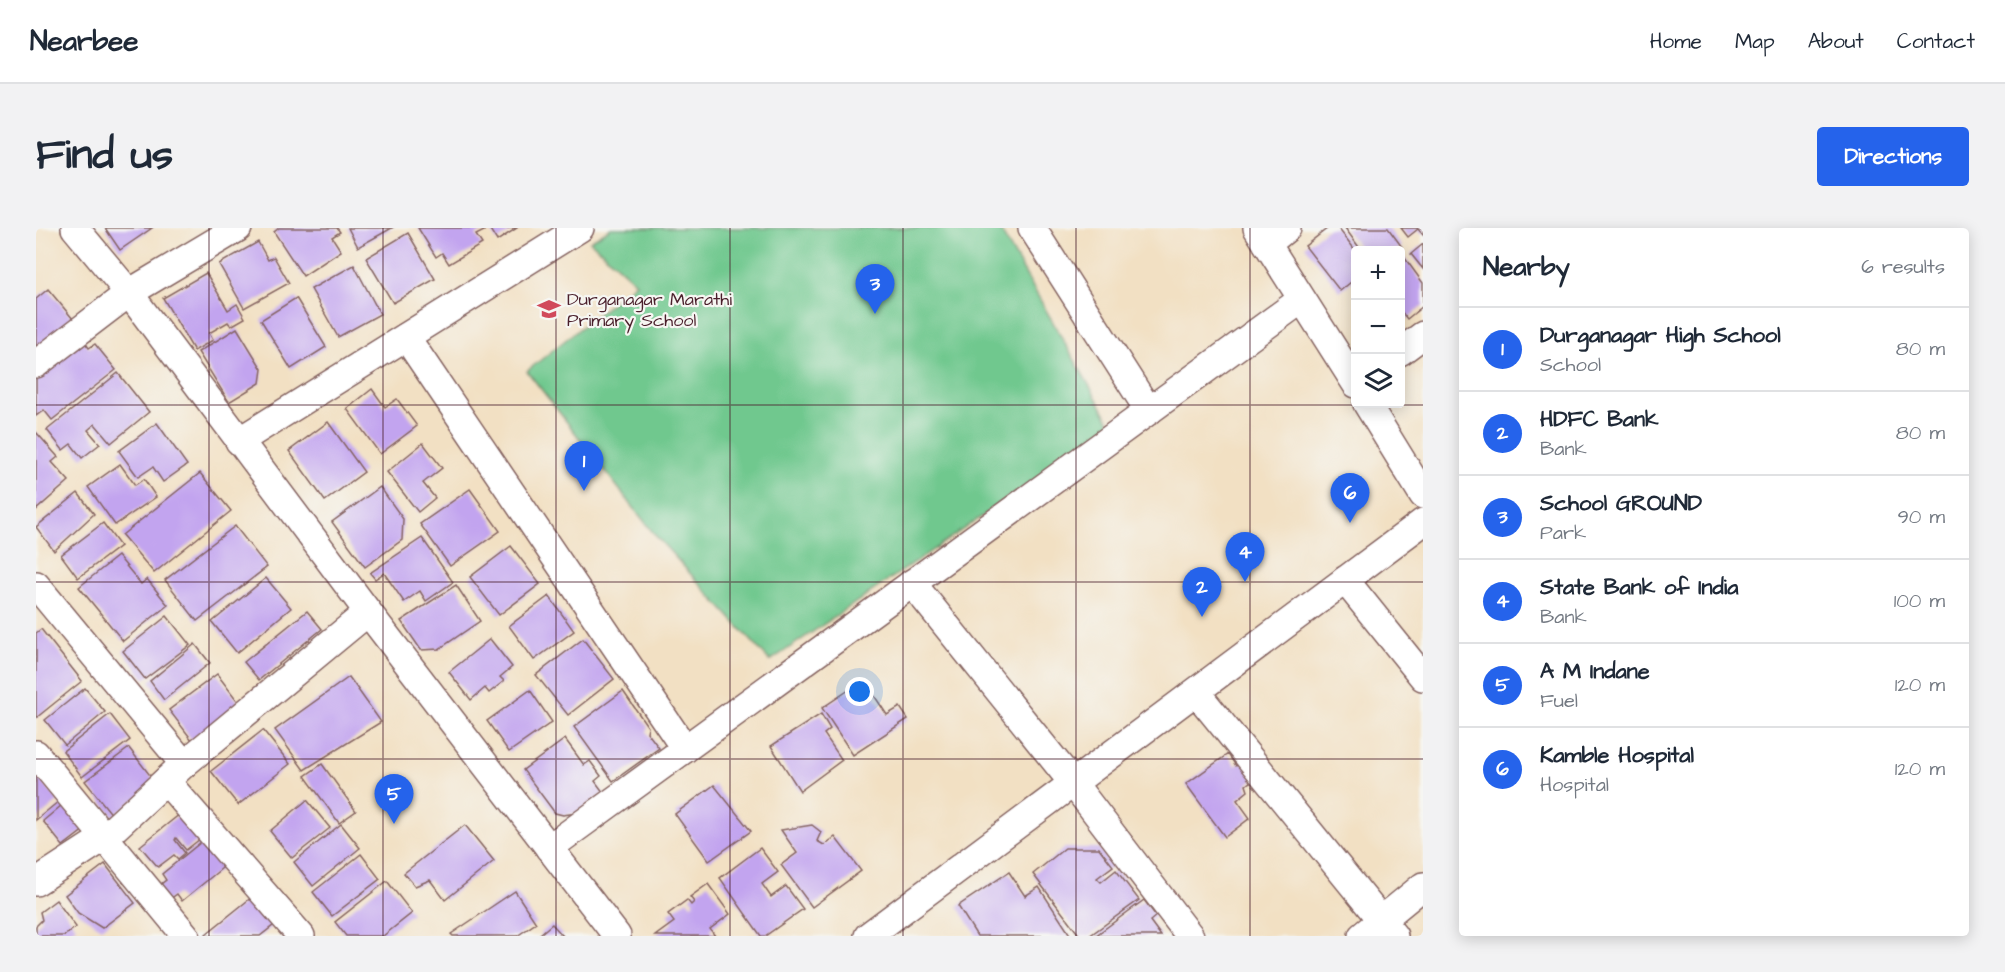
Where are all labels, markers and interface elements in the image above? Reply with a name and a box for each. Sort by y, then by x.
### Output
text: Nearbee [30,22,138,61]
text: Home [1650,27,1702,56]
text: Map [1735,27,1775,56]
text: About [1808,27,1864,56]
text: Contact [1897,27,1975,56]
text: Find us [36,127,173,185]
button: Directions [1817,127,1969,186]
map controls [1351,246,1405,408]
button: + [1351,246,1405,300]
text: Nearby [1483,249,1570,285]
text: 6 results [1861,253,1945,281]
pin: 3 [856,264,894,314]
place label: Durganagar Marathi Primary School [567,287,732,334]
school or university icon: Durganagar Marathi Primary School [536,296,562,322]
button: − [1351,300,1405,354]
text: Durganagar High School [1540,320,1781,351]
text: 1 [1501,335,1504,363]
text: 80 m [1896,335,1945,363]
text: School [1540,351,1601,379]
button: layers [1351,354,1405,408]
text: HDFC Bank [1540,404,1659,435]
text: 2 [1497,419,1508,447]
text: 80 m [1896,419,1945,447]
text: Bank [1540,435,1587,463]
pin: 1 [564,442,604,491]
pin: 6 [1330,474,1370,523]
text: School GROUND [1540,488,1702,519]
text: 3 [1497,503,1508,531]
text: 90 m [1897,503,1945,531]
text: Park [1540,519,1586,547]
pin: 4 [1226,532,1264,582]
pin: 2 [1182,568,1222,617]
text: State Bank of India [1540,572,1738,603]
text: 4 [1496,587,1509,615]
text: 100 m [1894,587,1945,615]
text: Bank [1540,603,1587,631]
text: A M Indane [1540,656,1650,687]
text: 5 [1495,671,1510,699]
text: 120 m [1895,671,1945,699]
your location [845,677,874,706]
text: Fuel [1540,687,1578,715]
text: Kamble Hospital [1540,740,1694,771]
text: 6 [1496,755,1509,783]
text: 120 m [1895,755,1945,783]
text: Hospital [1540,771,1609,799]
pin: 5 [374,774,414,824]

